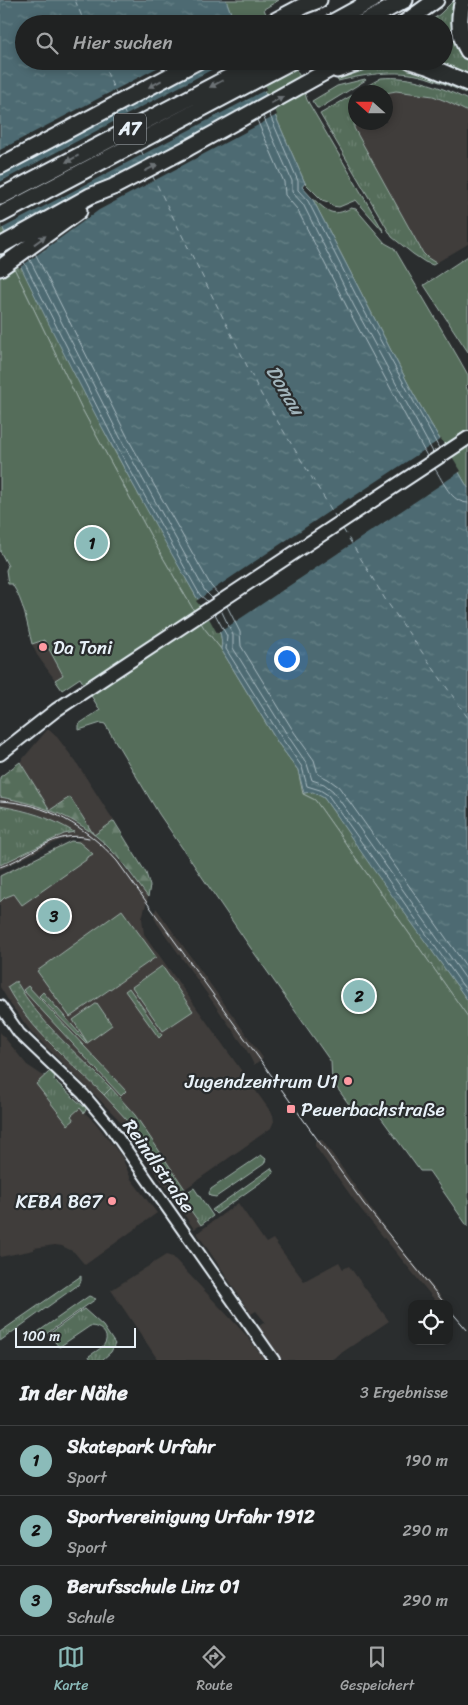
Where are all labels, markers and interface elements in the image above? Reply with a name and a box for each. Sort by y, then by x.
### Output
search box [15,15,453,70]
text: Hier suchen [73,26,173,59]
icon: search [33,29,61,57]
one-way arrow [148,80,162,88]
one-way arrow [209,80,224,88]
north arrow [348,85,393,130]
one-way arrow [270,96,284,104]
road number: A7 [114,114,146,144]
one-way arrow [65,155,80,163]
one-way arrow [144,163,157,172]
one-way arrow [33,234,46,245]
water label: Donau [256,358,315,424]
pin: 1 [76,524,108,562]
place label: Da Toni [53,631,113,664]
marker: Da Toni [37,641,49,653]
your location [274,646,300,672]
pin: 3 [38,897,70,935]
pin: 2 [343,977,375,1015]
place label: Jugendzentrum U1 [184,1065,338,1098]
marker: Jugendzentrum U1 [342,1075,354,1087]
place label: Peuerbachstraße [301,1093,445,1126]
marker: Peuerbachstraße [285,1103,297,1115]
street label: Reindlstraße [114,1112,204,1220]
place label: KEBA BG7 [16,1185,103,1218]
marker: KEBA BG7 [106,1195,118,1207]
map controls [408,1300,453,1345]
button: locate [408,1300,453,1345]
text: 100 m [22,1324,60,1349]
scale bar [15,1325,136,1348]
text: In der Nähe [20,1374,128,1412]
text: 3 Ergebnisse [360,1378,448,1407]
text: Skatepark Urfahr [67,1430,215,1463]
text: 1 [33,1446,39,1475]
text: 190 m [405,1446,448,1475]
text: Sport [67,1463,107,1492]
text: Sportvereinigung Urfahr 1912 [67,1500,315,1533]
text: 2 [31,1516,41,1545]
text: 290 m [402,1516,448,1545]
text: Sport [67,1533,107,1562]
text: Berufsschule Linz 01 [67,1570,240,1603]
text: 3 [32,1586,40,1615]
text: 290 m [402,1586,448,1615]
text: Schule [67,1603,115,1632]
tab: Karte [54,1643,89,1698]
tab: Route [196,1643,232,1698]
tab: Gespeichert [340,1643,414,1698]

